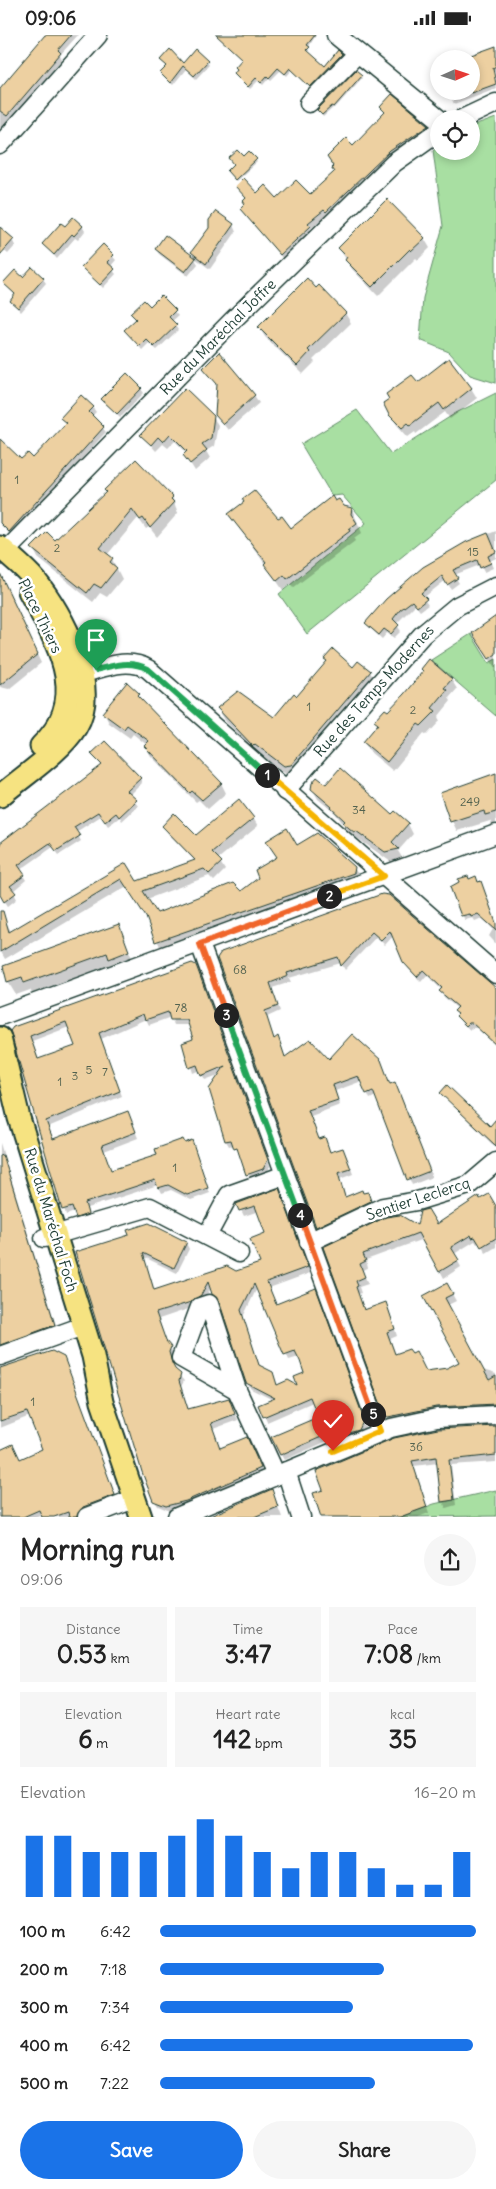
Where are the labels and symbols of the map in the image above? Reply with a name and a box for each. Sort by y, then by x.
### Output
north arrow [430,50,480,100]
street label: Rue du Maréchal Joffre [156,275,280,399]
house number: 1 [15,472,19,487]
house number: 2 [54,540,61,555]
house number: 15 [467,544,479,559]
street label: Place Thiers [14,575,67,656]
pin [75,619,117,670]
street label: Rue des Temps Modernes [309,621,438,761]
house number: 1 [307,699,311,714]
house number: 2 [410,702,417,717]
pin: 1 [254,763,280,787]
house number: 249 [460,794,480,809]
house number: 34 [352,802,366,817]
pin: 2 [316,883,342,909]
house number: 68 [233,962,247,977]
house number: 78 [175,1000,187,1015]
pin: 3 [214,1003,238,1027]
house number: 5 [86,1062,93,1077]
house number: 7 [102,1064,108,1079]
house number: 3 [72,1068,79,1083]
house number: 1 [58,1074,62,1089]
street label: Rue du Maréchal Foch [21,1146,83,1295]
house number: 1 [173,1160,177,1175]
street label: Sentier Leclercq [364,1173,472,1224]
pin: 4 [288,1203,312,1227]
house number: 1 [31,1394,35,1409]
pin [312,1400,354,1451]
pin: 5 [360,1401,386,1427]
house number: 36 [409,1439,423,1454]

